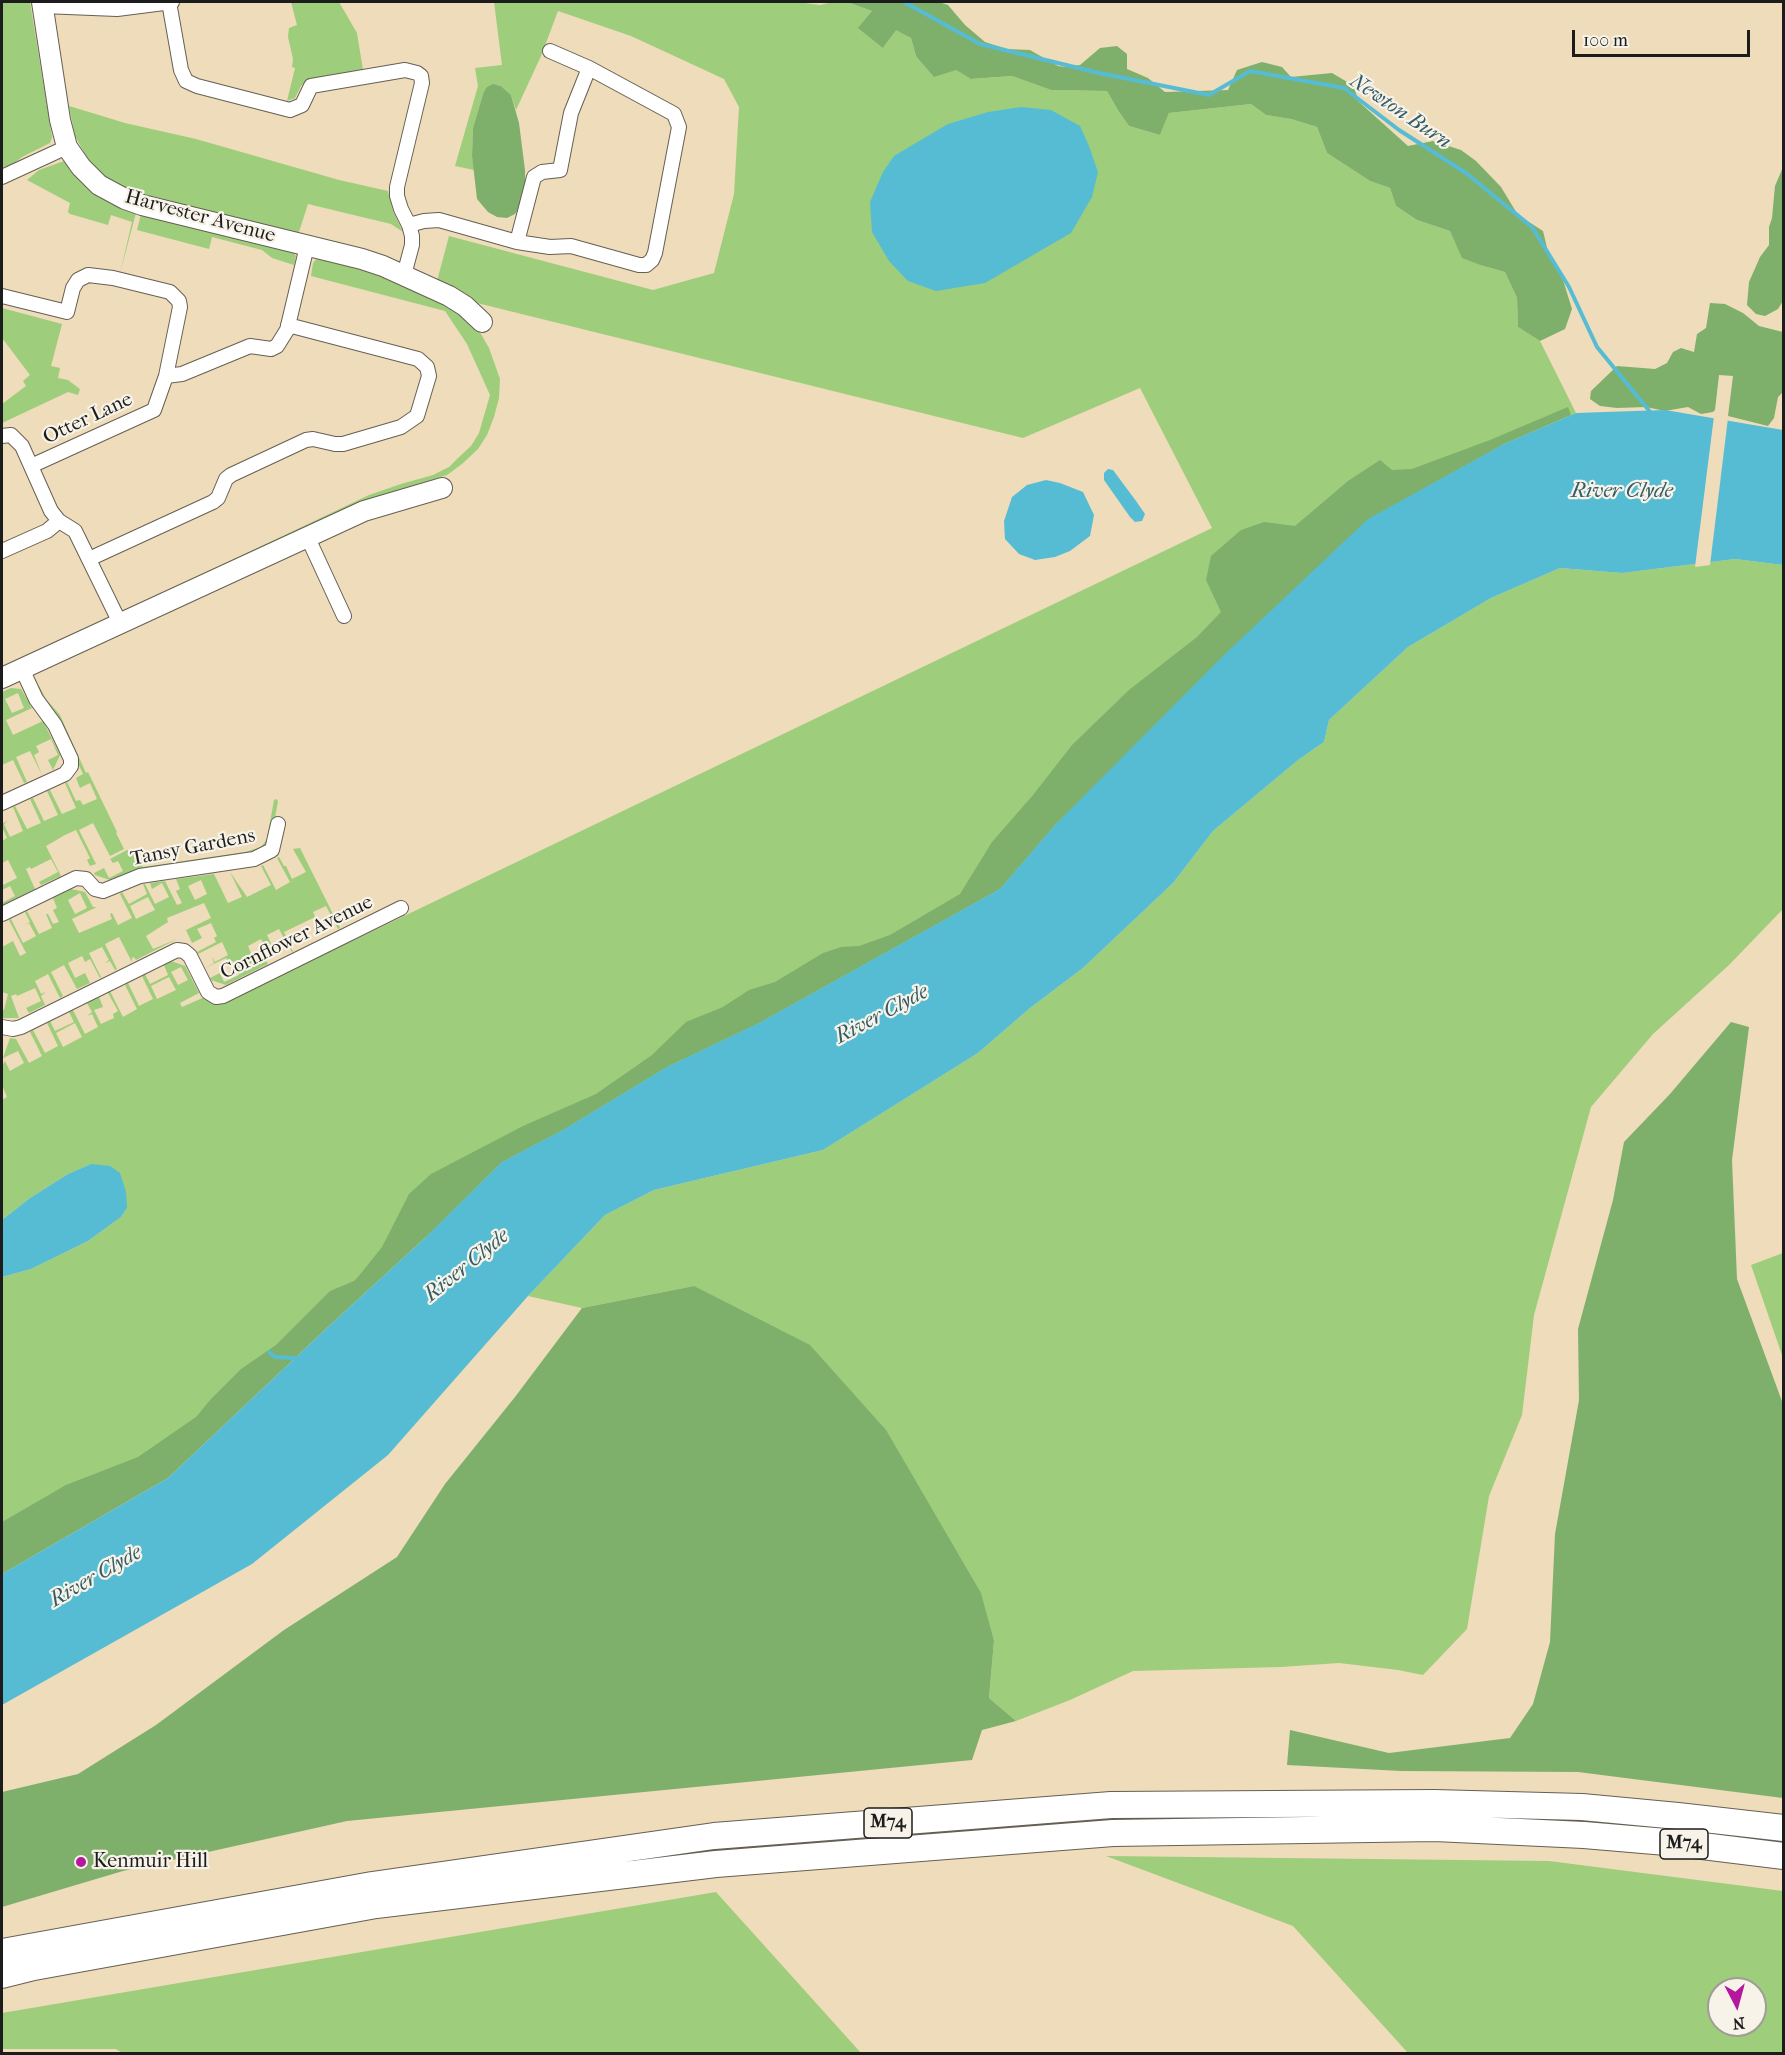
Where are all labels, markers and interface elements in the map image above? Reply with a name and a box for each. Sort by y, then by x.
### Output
scale bar [1575,18,1754,56]
text: 100 m [1583,30,1628,51]
water label: Newton Burn [1345,69,1455,155]
street label: Harvester Avenue [122,185,278,249]
street label: Otter Lane [40,388,136,450]
water label: River Clyde [1571,479,1673,505]
street label: Tansy Gardens [129,824,257,872]
street label: Cornflower Avenue [217,891,377,985]
water label: River Clyde [831,980,933,1050]
water label: River Clyde [419,1224,515,1308]
water label: River Clyde [46,1541,146,1613]
road number: M74 [864,1808,912,1838]
road number: M74 [1660,1829,1708,1859]
place label: Kenmuir Hill [93,1850,208,1874]
marker: Kenmuir Hill [74,1855,88,1869]
north arrow [1707,1977,1767,2037]
text: N [1732,2013,1746,2033]

